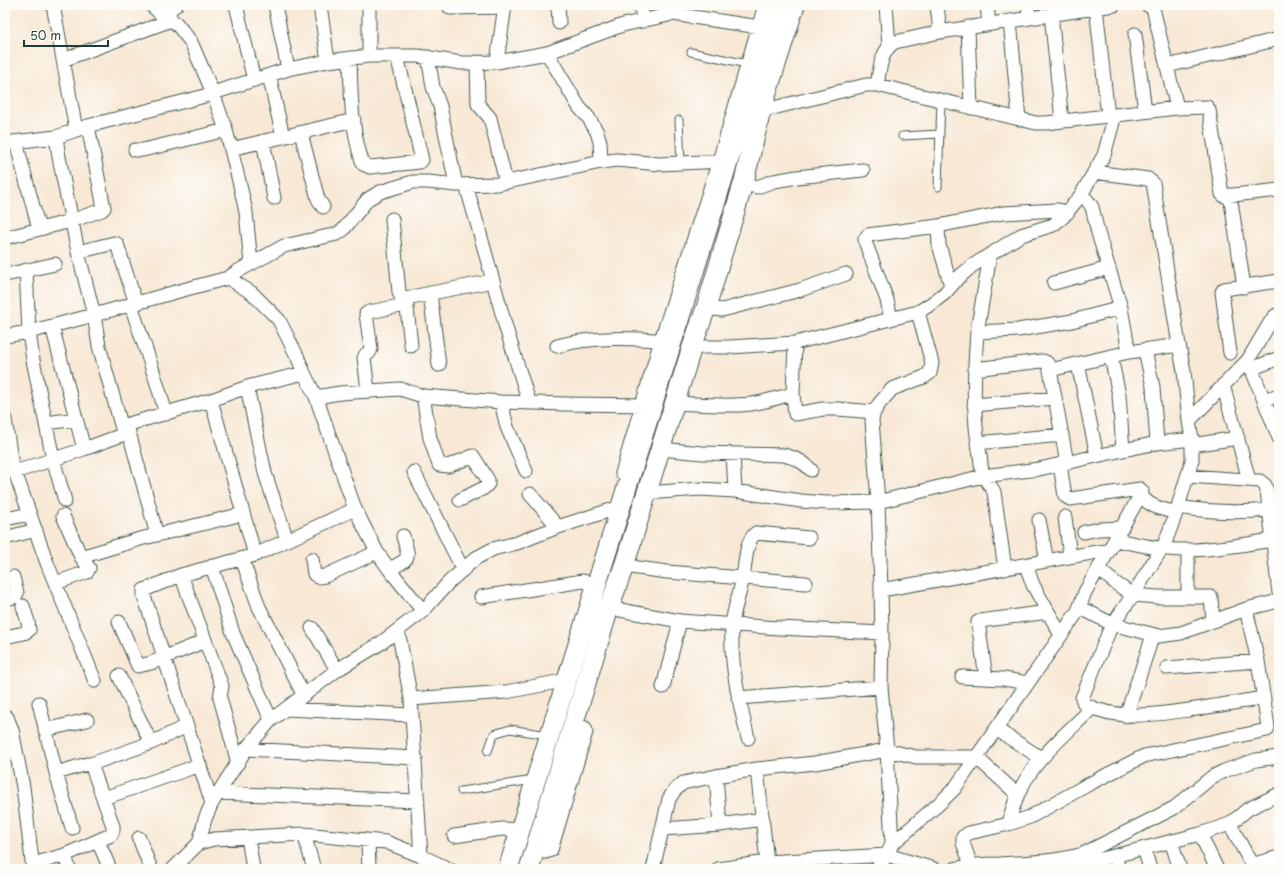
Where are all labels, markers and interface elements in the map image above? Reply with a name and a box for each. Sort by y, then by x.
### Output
scale bar [24,22,108,48]
text: 50 m [30,26,61,44]

